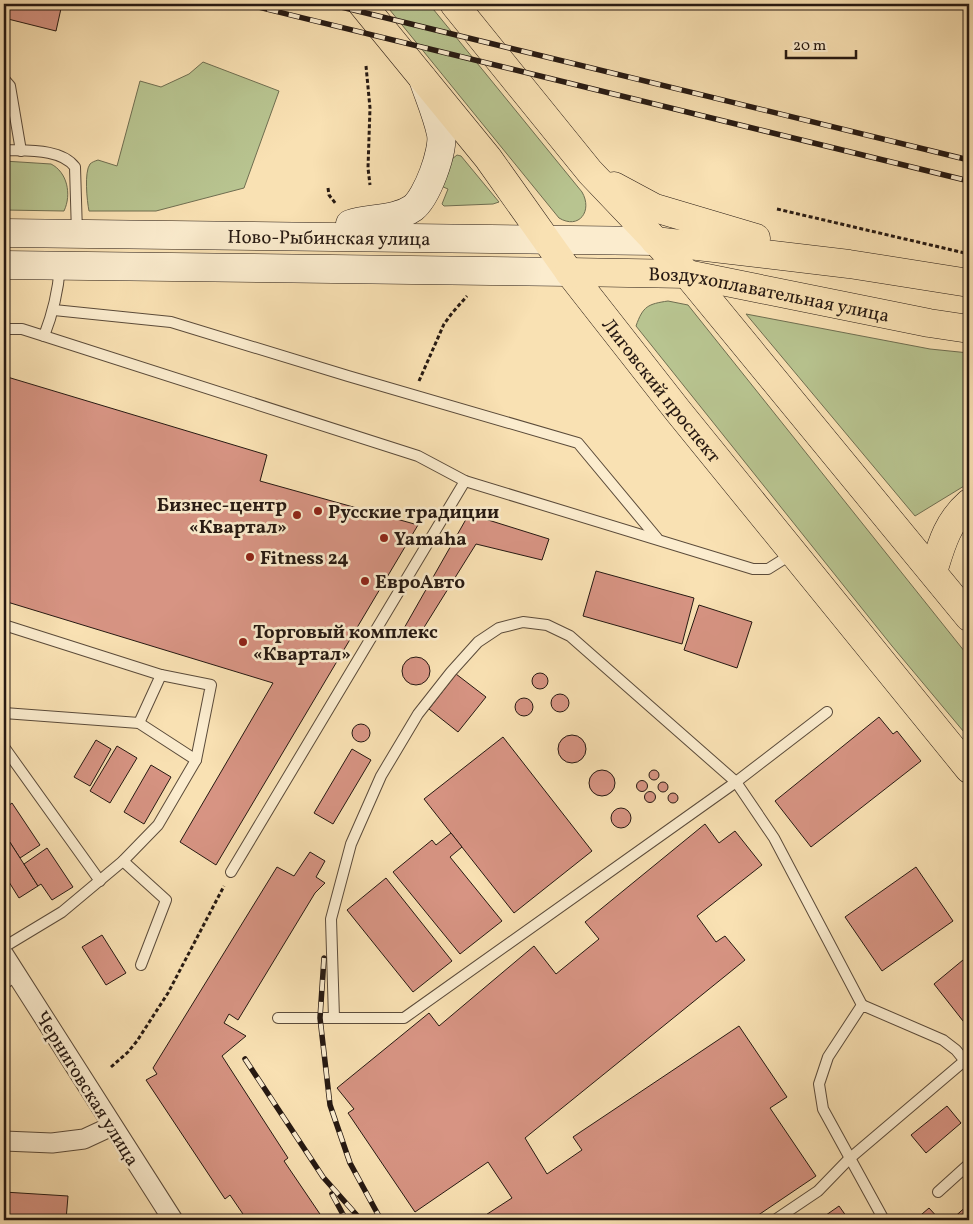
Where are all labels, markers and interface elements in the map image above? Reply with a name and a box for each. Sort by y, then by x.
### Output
scale bar [786,28,856,60]
text: 20 m [793,36,826,57]
street label: Ново-Рыбинская улица [227,225,431,253]
street label: Воздухоплавательная улица [648,262,892,330]
street label: Лиговский проспект [595,313,726,469]
place label: Бизнес-центр «Квартал» [157,493,287,541]
place label: Русские традиции [328,500,499,526]
marker: Русские традиции [312,505,324,517]
marker: Бизнес-центр «Квартал» [291,509,303,521]
place label: Yamaha [394,527,467,553]
marker: Yamaha [378,532,390,544]
place label: Fitness 24 [260,546,349,572]
marker: Fitness 24 [244,551,256,563]
place label: ЕвроАвто [375,570,465,596]
marker: ЕвроАвто [359,575,371,587]
place label: Торговый комплекс «Квартал» [253,620,438,668]
marker: Торговый комплекс «Квартал» [237,636,249,648]
street label: Черниговская улица [28,1007,145,1172]

